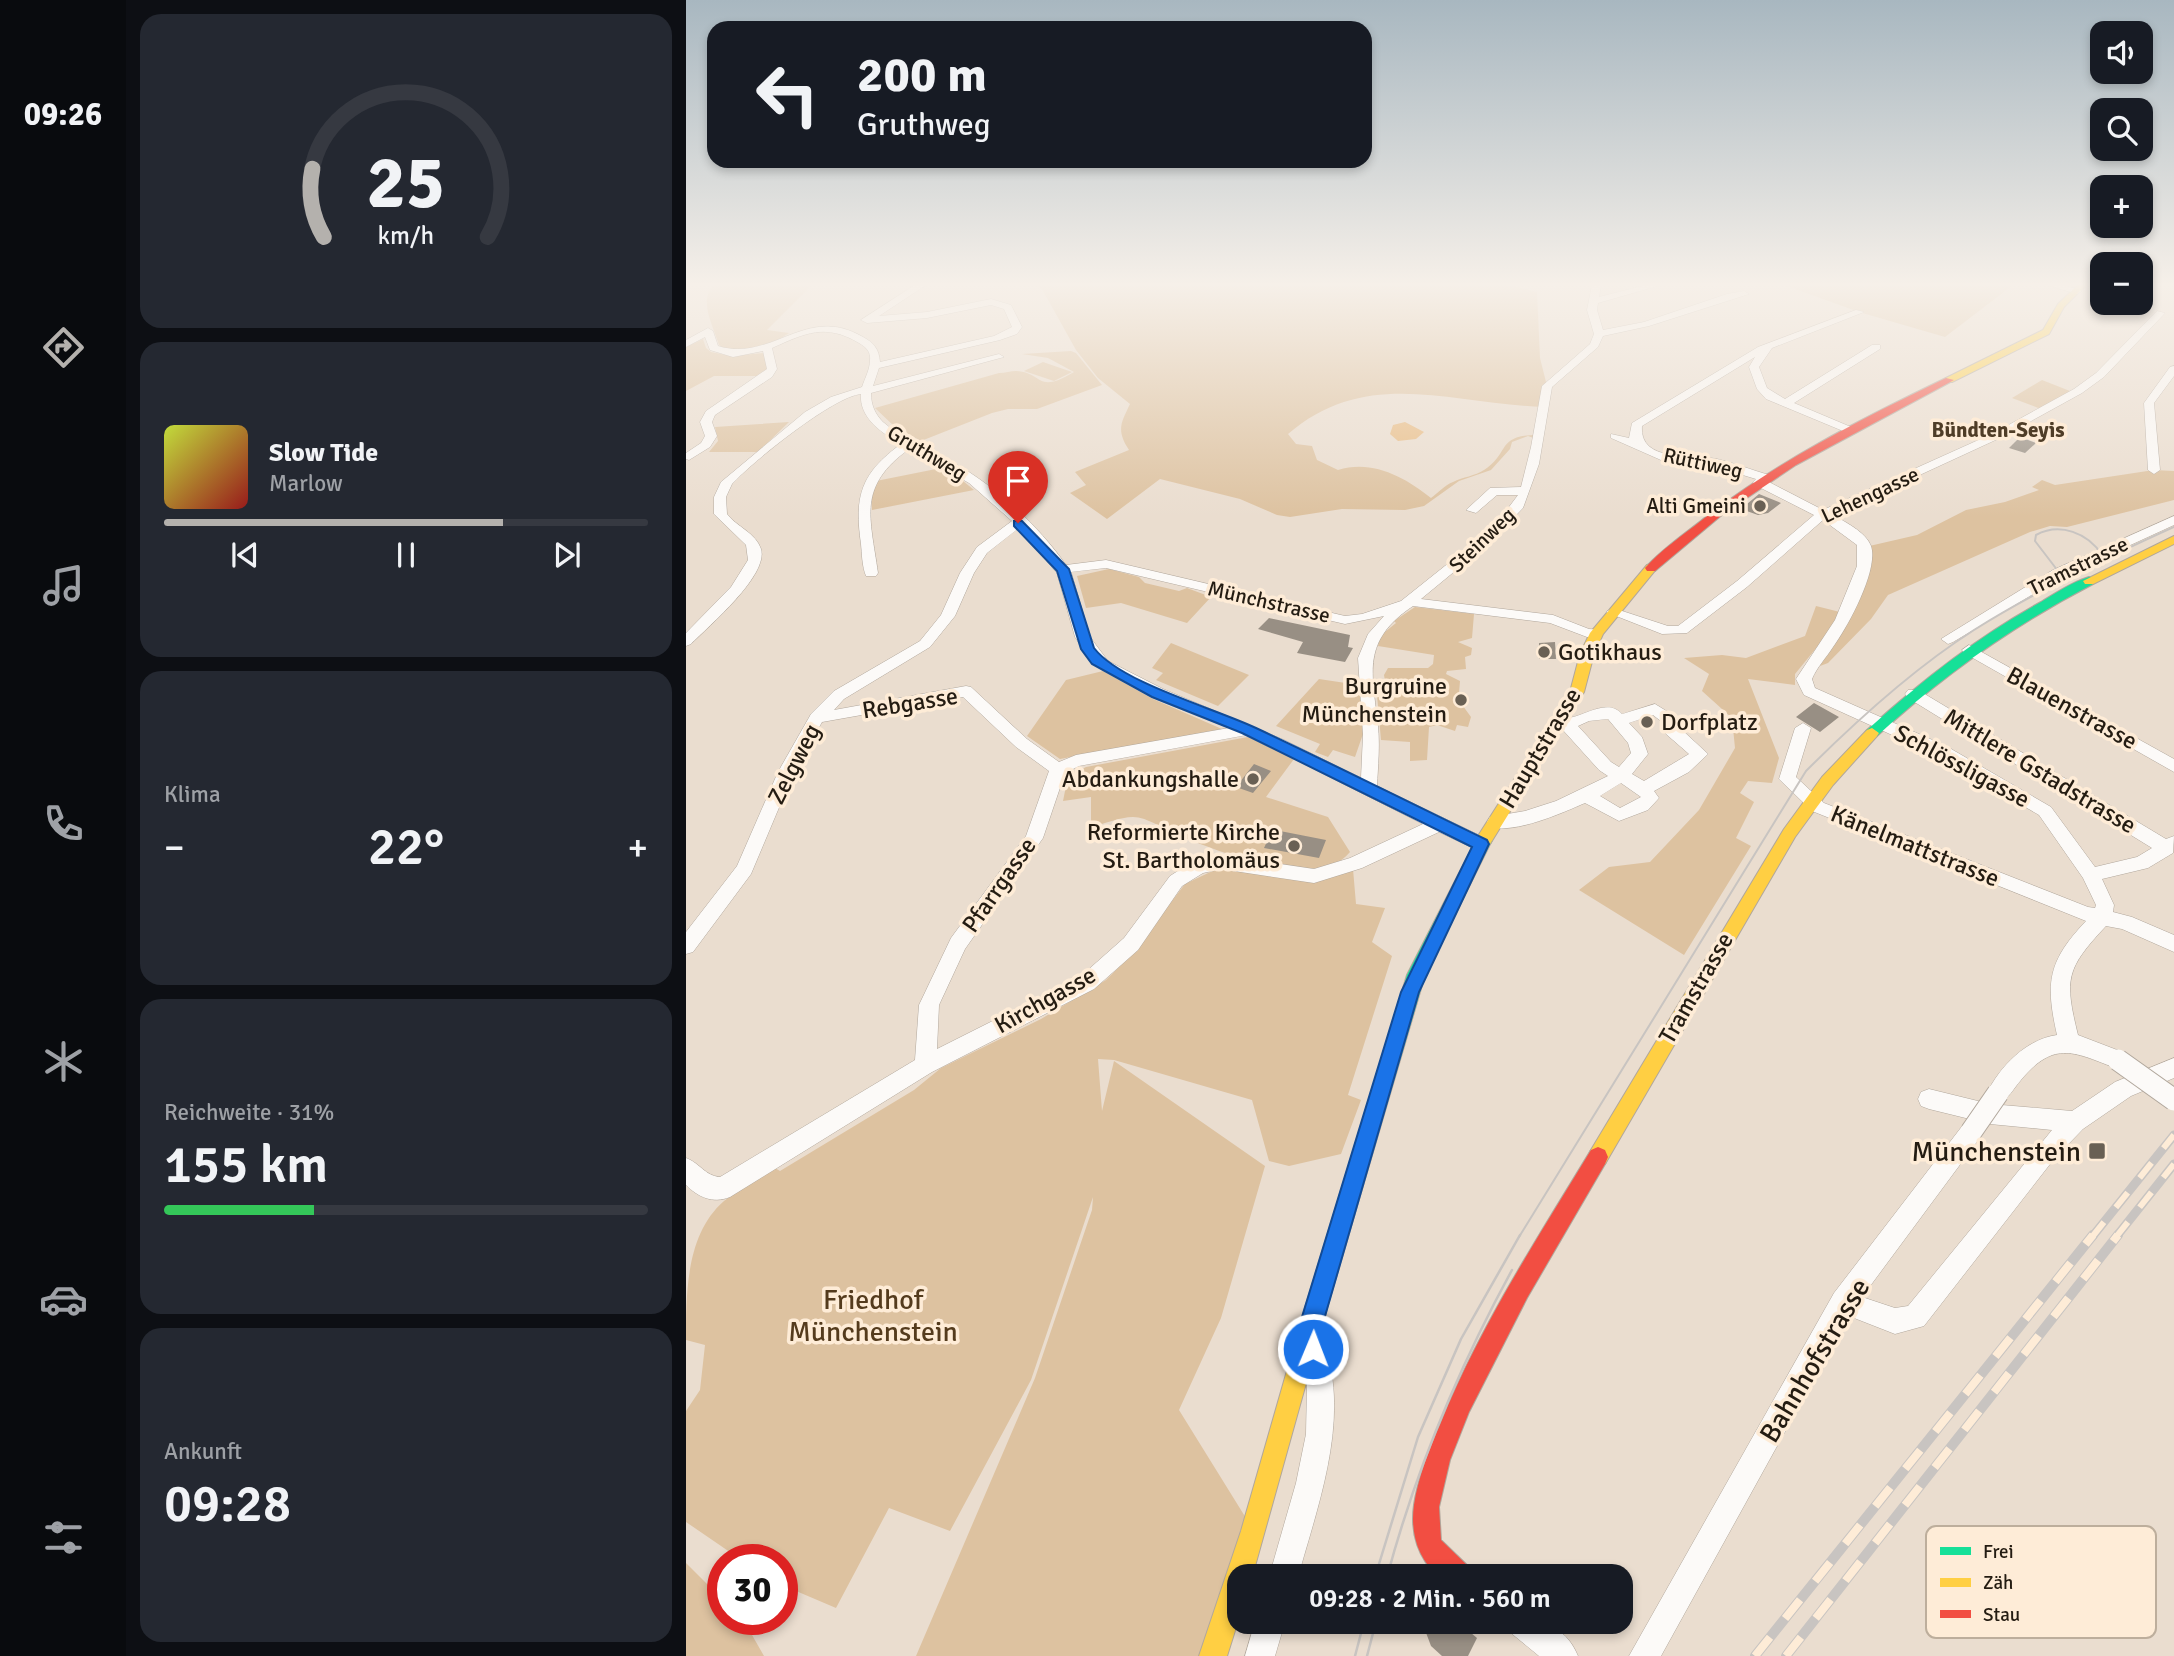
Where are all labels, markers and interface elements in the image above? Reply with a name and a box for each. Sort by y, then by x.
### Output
map controls [2090,21,2153,315]
button: sound [2090,21,2153,84]
text: 200 m [857,45,987,105]
icon: left [742,49,833,140]
text: 09:26 [24,95,102,134]
button: search [2090,98,2153,161]
text: Gruthweg [857,105,991,144]
text: 25 [367,140,445,229]
button: + [2090,175,2153,238]
text: km/h [378,220,434,251]
button: − [2090,252,2153,315]
icon: directions [39,323,88,372]
district label: Bündten-Seyis [1932,417,2064,443]
street label: Gruthweg [883,419,971,487]
text: Slow Tide [269,437,378,469]
street label: Rüttiweg [1661,442,1745,484]
pin [988,451,1048,523]
street label: Lehengasse [1817,461,1923,529]
icon: arrive [999,462,1037,500]
text: Marlow [269,469,343,498]
place label: Alti Gmeini [1646,493,1746,519]
marker: Alti Gmeini [1752,498,1768,514]
street label: Steinweg [1443,502,1521,578]
street label: Tramstrasse [2024,531,2132,601]
icon: previous [226,536,264,574]
icon: pause [387,536,425,574]
icon: next [548,536,586,574]
icon: music [39,561,88,610]
street label: Münchstrasse [1205,575,1333,629]
place label: Gotikhaus [1558,637,1662,667]
marker: Gotikhaus [1536,644,1552,660]
street label: Blauenstrasse [2001,660,2143,756]
place label: Burgruine Münchenstein [1302,671,1447,729]
street label: Rebgasse [860,681,960,725]
street label: Hauptstrasse [1492,682,1588,814]
marker: Burgruine Münchenstein [1453,692,1469,708]
street label: Mittlere Gstadstrasse [1938,702,2142,840]
place label: Dorfplatz [1661,707,1758,737]
marker: Dorfplatz [1639,714,1655,730]
street label: Schlössligasse [1889,718,2035,814]
street label: Zelgweg [761,719,827,809]
place label: Abdankungshalle [1062,764,1239,794]
marker: Abdankungshalle [1245,771,1261,787]
text: Klima [164,780,221,809]
icon: phone [39,799,88,848]
street label: Känelmattstrasse [1826,799,2004,893]
text: 22° [368,815,444,879]
place label: Reformierte Kirche St. Bartholomäus [1087,817,1280,875]
text: − [164,824,185,871]
text: + [627,824,648,871]
street label: Pfarrgasse [955,832,1043,938]
marker: Reformierte Kirche St. Bartholomäus [1286,838,1302,854]
street label: Tramstrasse [1652,927,1740,1049]
street label: Kirchgasse [989,960,1101,1040]
icon: climate [39,1037,88,1086]
text: Reichweite · 31% [164,1098,334,1127]
text: 155 km [164,1133,328,1197]
place label: Münchenstein [1911,1135,2081,1169]
marker: Münchenstein [2087,1141,2107,1161]
street label: Bahnhofstrasse [1753,1272,1877,1449]
icon: car [39,1275,88,1324]
park label: Friedhof Münchenstein [788,1283,958,1349]
position arrow [1276,1312,1350,1386]
text: Ankunft [164,1437,242,1466]
text: 09:28 [164,1472,291,1536]
icon: filters [39,1513,88,1562]
legend [1926,1526,2156,1638]
text: Frei [1983,1540,2014,1564]
speed limit sign: 30 [707,1544,798,1635]
text: Zäh [1983,1571,2013,1595]
text: 09:28 · 2 Min. · 560 m [1309,1583,1551,1615]
text: Stau [1983,1603,2020,1627]

